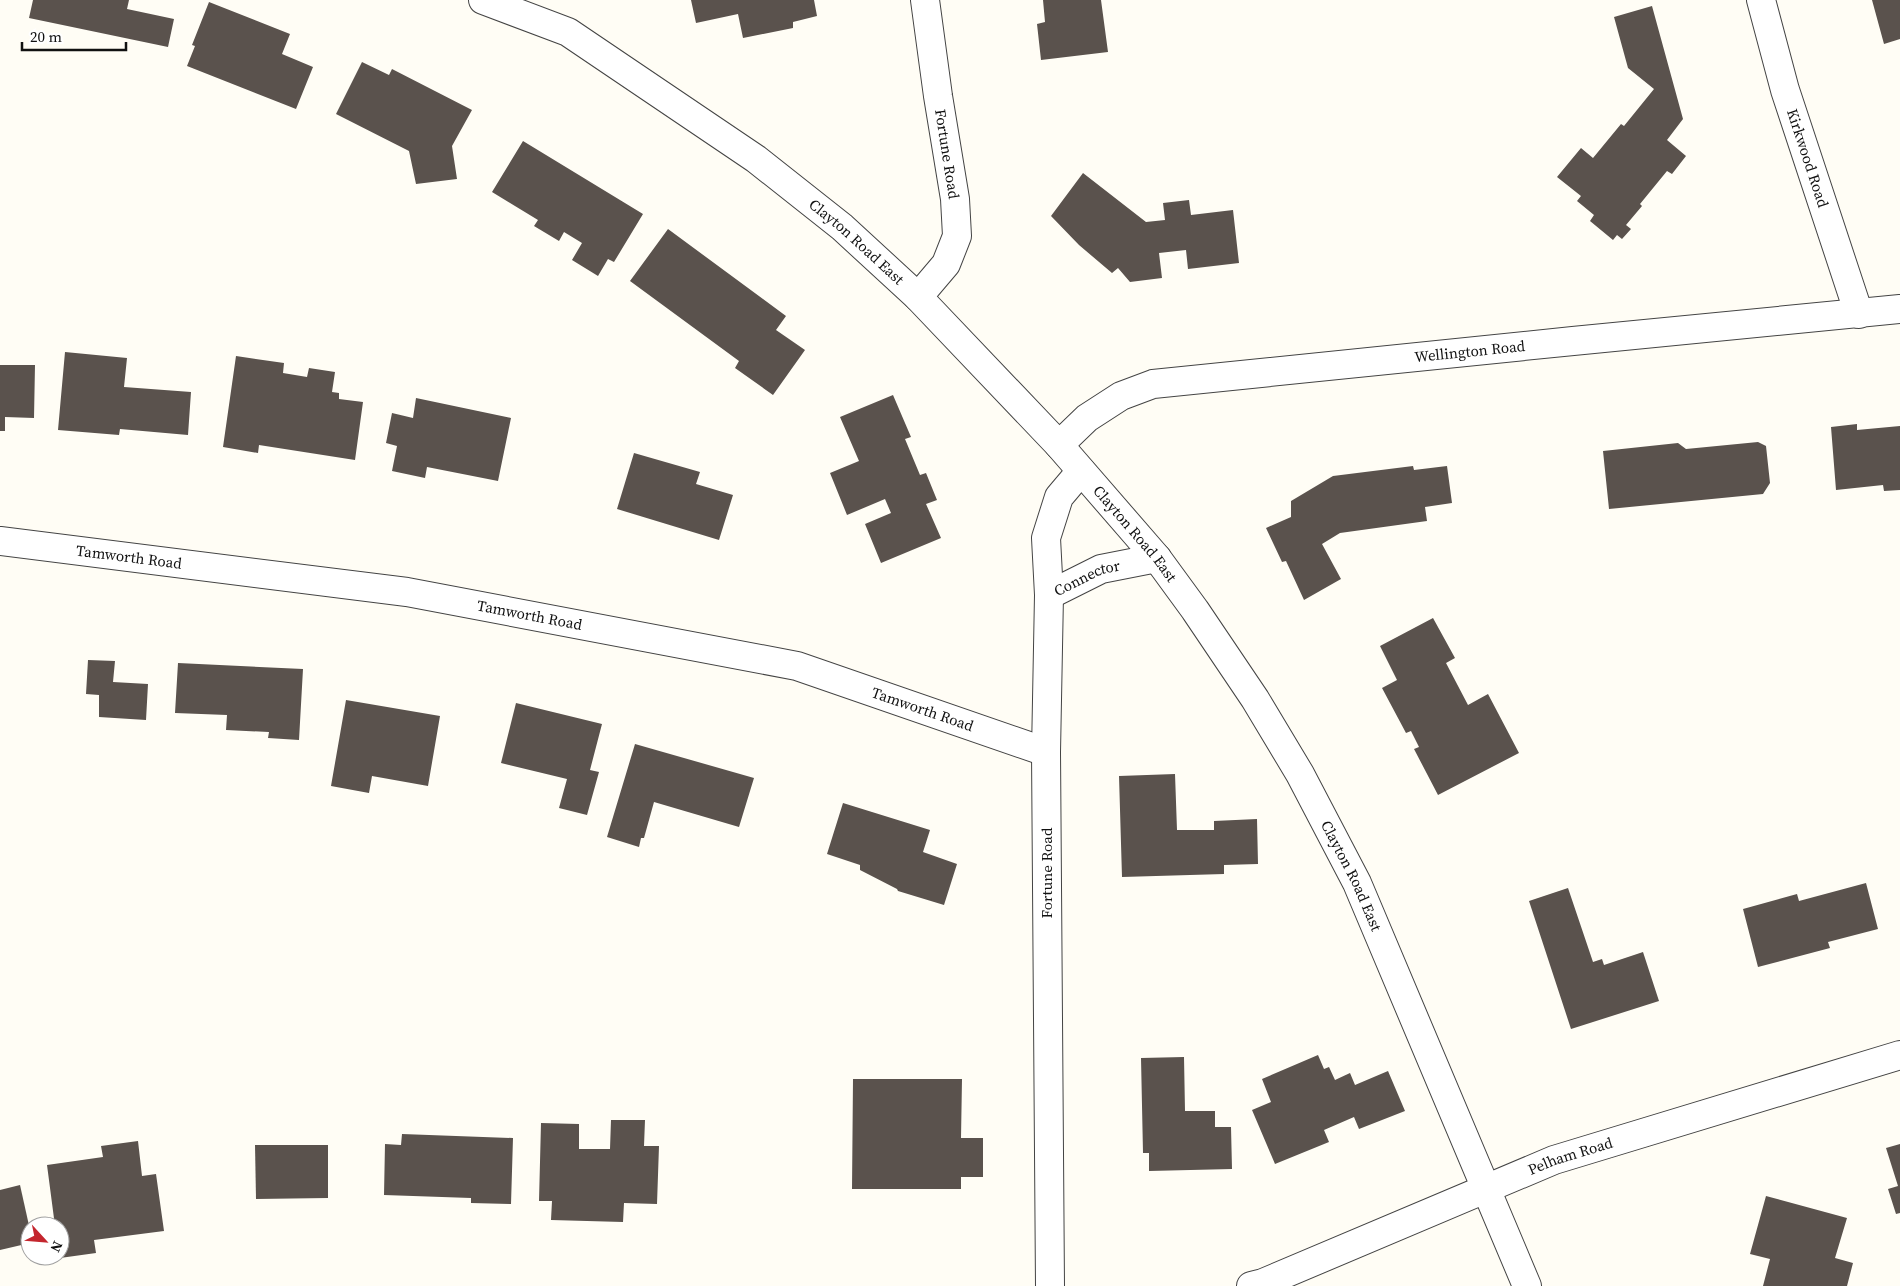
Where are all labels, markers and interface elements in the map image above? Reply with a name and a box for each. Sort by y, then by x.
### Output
scale bar [22,20,126,52]
text: 20 m [30,26,62,47]
street label: Kirkwood Road [1782,106,1834,211]
street label: Fortune Road [930,107,965,201]
street label: Clayton Road East [805,194,909,289]
street label: Wellington Road [1413,335,1526,367]
street label: Clayton Road East [1089,481,1182,586]
street label: Tamworth Road [75,540,184,574]
street label: Connector [1050,554,1122,601]
street label: Tamworth Road [475,595,585,635]
street label: Tamworth Road [869,682,977,736]
street label: Clayton Road East [1316,817,1387,934]
street label: Fortune Road [1036,827,1057,918]
street label: Pelham Road [1524,1132,1616,1180]
north arrow [20,1216,70,1266]
text: N [45,1238,68,1256]

